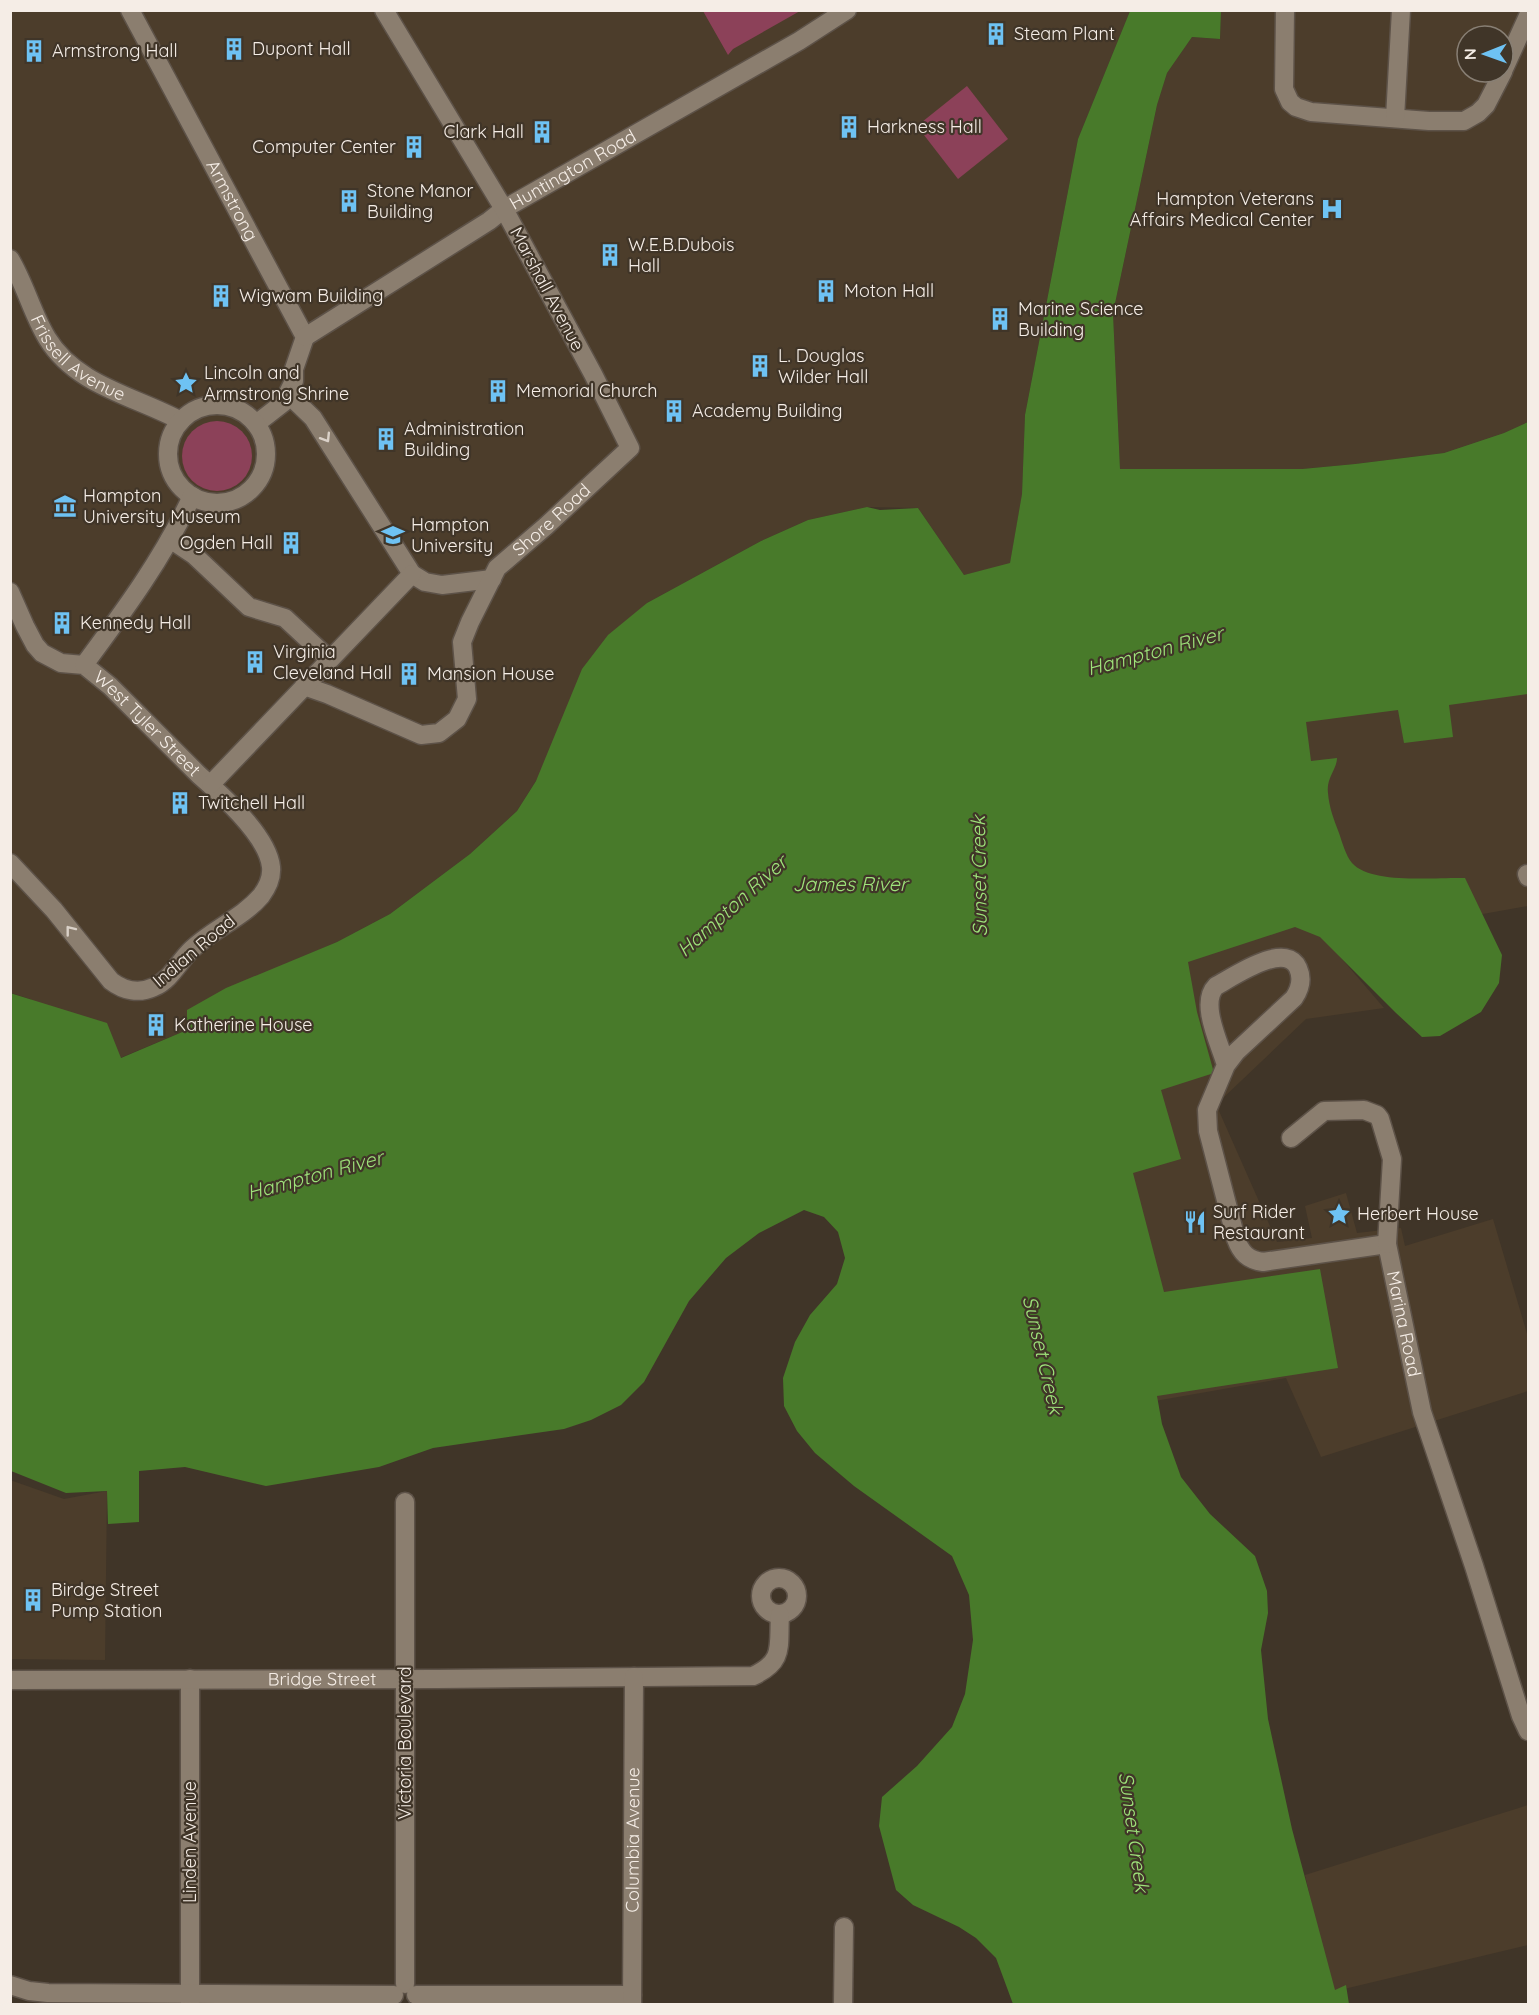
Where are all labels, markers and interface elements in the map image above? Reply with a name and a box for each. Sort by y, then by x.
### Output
building icon: Steam Plant [983,21,1009,47]
place label: Steam Plant [1014,22,1115,45]
north arrow [1455,24,1515,84]
building icon: Dupont Hall [221,36,247,62]
place label: Dupont Hall [252,37,351,60]
building icon: Armstrong Hall [21,38,47,64]
place label: Armstrong Hall [52,39,178,62]
text: N [1460,48,1480,60]
building icon: Harkness Hall [836,114,862,140]
place label: Harkness Hall [867,115,982,138]
building icon: Clark Hall [529,119,555,145]
place label: Clark Hall [444,120,524,143]
street label: Huntington Road [505,124,640,215]
building icon: Computer Center [401,134,427,160]
place label: Computer Center [252,135,396,158]
street label: Armstrong [201,156,263,245]
place label: Stone Manor Building [367,179,474,223]
place label: Hampton Veterans Affairs Medical Center [1130,187,1314,231]
building icon: Stone Manor Building [336,188,362,214]
hospital icon: Hampton Veterans Affairs Medical Center [1319,196,1345,222]
street label: Marshall Avenue [505,223,590,355]
place label: W.E.B.Dubois Hall [628,233,734,277]
building icon: W.E.B.Dubois Hall [597,242,623,268]
building icon: Moton Hall [813,278,839,304]
place label: Moton Hall [844,279,934,302]
building icon: Wigwam Building [208,283,234,309]
place label: Wigwam Building [239,284,384,307]
place label: Marine Science Building [1018,297,1143,341]
building icon: Marine Science Building [987,306,1013,332]
street label: Frissell Avenue [26,311,129,406]
place label: L. Douglas Wilder Hall [778,344,868,388]
building icon: L. Douglas Wilder Hall [747,353,773,379]
place label: Lincoln and Armstrong Shrine [204,361,349,405]
place icon: Lincoln and Armstrong Shrine [173,370,199,396]
building icon: Memorial Church [485,378,511,404]
place label: Memorial Church [516,379,657,402]
building icon: Academy Building [661,398,687,424]
place label: Academy Building [692,399,843,422]
place label: Administration Building [404,417,524,461]
building icon: Administration Building [373,426,399,452]
one-way arrow [318,432,330,442]
street label: Shore Road [507,478,595,561]
place label: Hampton University Museum [83,484,241,528]
museum icon: Hampton University Museum [52,493,78,519]
place label: Hampton University [411,513,493,557]
school or university icon: Hampton University [380,522,406,548]
building icon: Ogden Hall [278,530,304,556]
place label: Ogden Hall [180,531,273,554]
building icon: Kennedy Hall [49,610,75,636]
place label: Kennedy Hall [80,611,191,634]
water label: Hampton River [1084,620,1228,681]
place label: Virginia Cleveland Hall [273,640,392,684]
building icon: Virginia Cleveland Hall [242,649,268,675]
building icon: Mansion House [396,661,422,687]
place label: Mansion House [427,662,554,685]
street label: West Tyler Street [89,665,206,781]
building icon: Twitchell Hall [167,790,193,816]
place label: Twitchell Hall [198,791,305,814]
water label: Sunset Creek [965,813,992,937]
water label: Hampton River [671,848,794,962]
water label: James River [792,871,910,896]
street label: Indian Road [148,909,240,992]
one-way arrow [66,926,77,937]
building icon: Katherine House [143,1012,169,1038]
place label: Katherine House [174,1013,313,1036]
water label: Hampton River [244,1144,388,1205]
place label: Surf Rider Restaurant [1213,1200,1305,1244]
place icon: Herbert House [1326,1201,1352,1227]
place label: Herbert House [1357,1202,1479,1225]
restaurant icon: Surf Rider Restaurant [1182,1209,1208,1235]
street label: Marina Road [1382,1269,1426,1379]
water label: Sunset Creek [1018,1293,1070,1419]
place label: Birdge Street Pump Station [51,1578,162,1622]
building icon: Birdge Street Pump Station [20,1587,46,1613]
street label: Victoria Boulevard [393,1666,416,1820]
street label: Bridge Street [268,1667,376,1690]
street label: Columbia Avenue [621,1767,644,1913]
water label: Sunset Creek [1114,1770,1156,1896]
street label: Linden Avenue [178,1781,201,1903]

